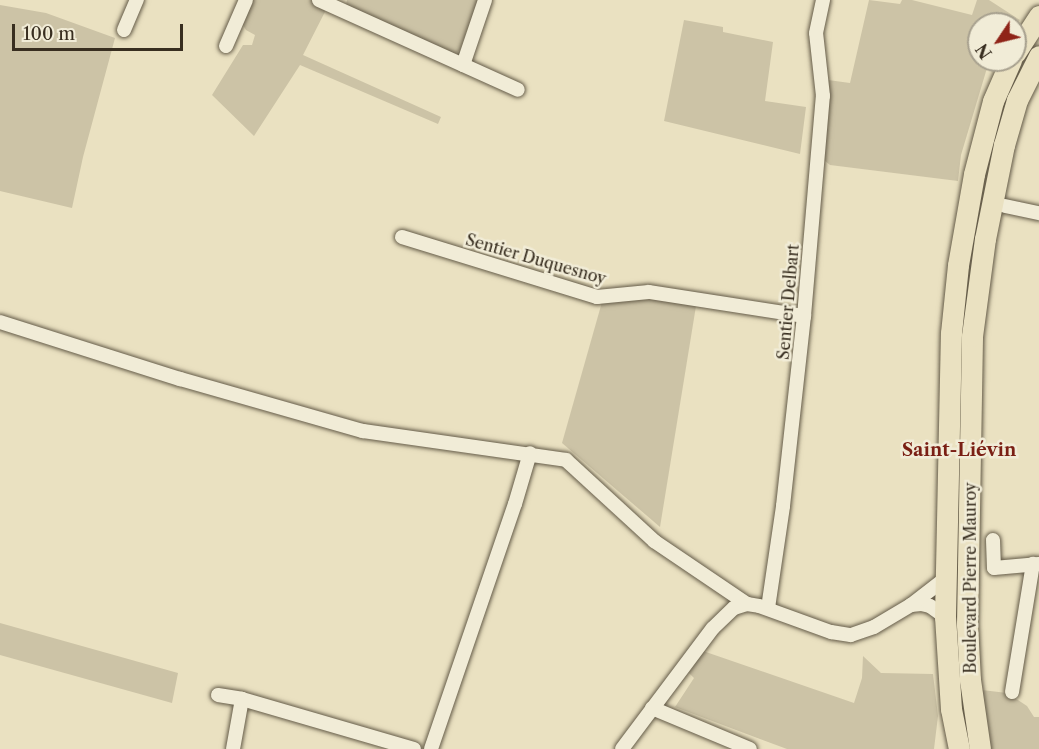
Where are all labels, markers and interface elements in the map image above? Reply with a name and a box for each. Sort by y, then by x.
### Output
scale bar [15,12,186,50]
north arrow [967,12,1027,72]
text: 100 m [23,23,75,45]
text: N [972,40,996,63]
street label: Sentier Duquesnoy [463,230,609,288]
street label: Sentier Delbart [773,243,803,361]
district label: Saint-Liévin [902,439,1016,461]
street label: Boulevard Pierre Mauroy [960,482,980,674]

